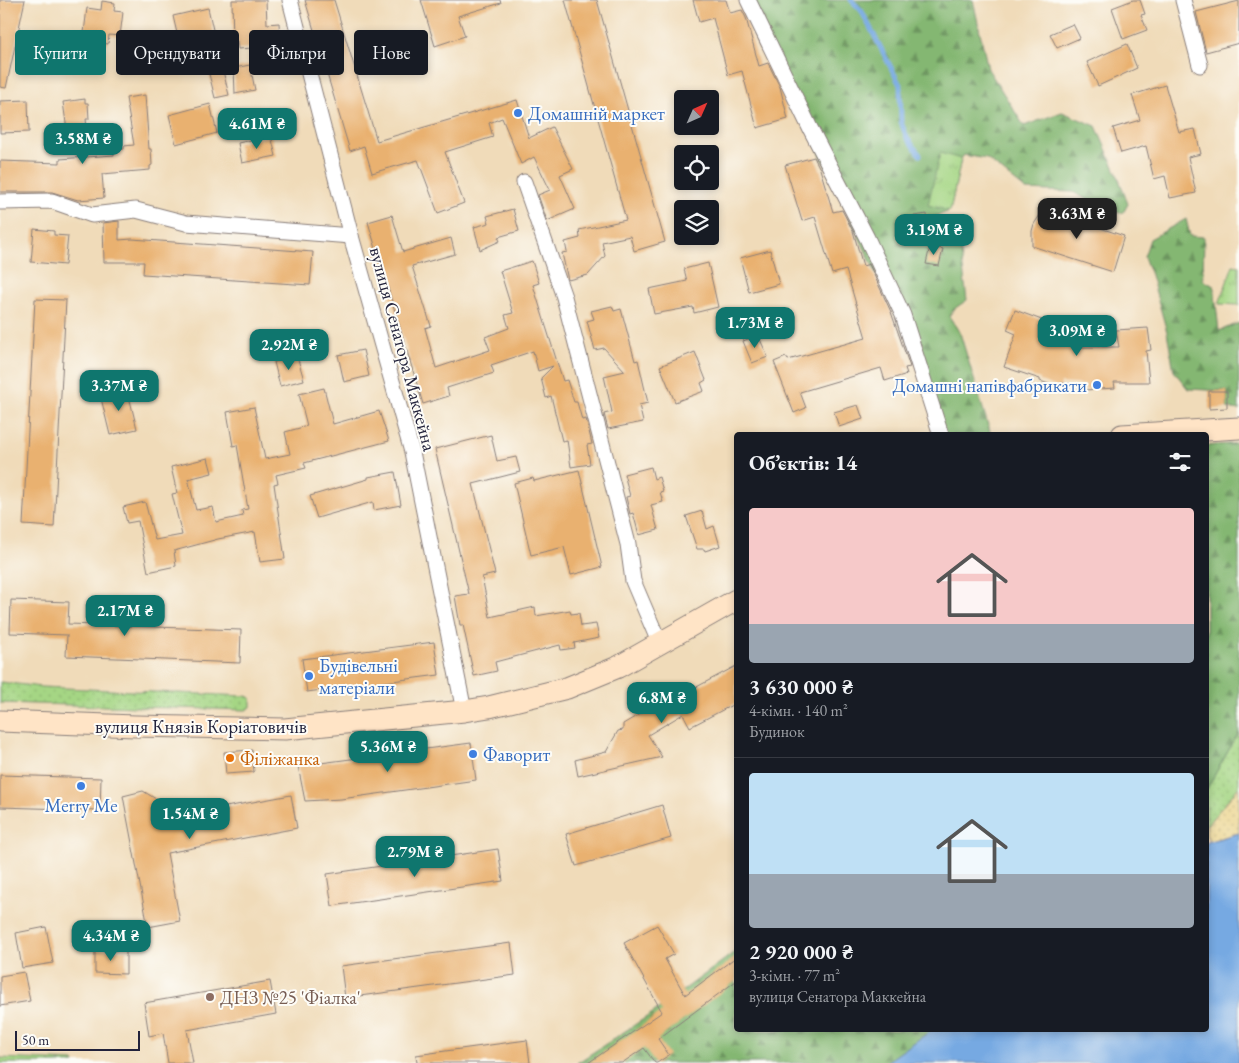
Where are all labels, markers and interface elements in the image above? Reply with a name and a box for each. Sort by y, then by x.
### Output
chip: Купити [15,30,106,75]
chip: Орендувати [116,30,239,75]
chip: Фільтри [249,30,344,75]
chip: Нове [354,30,428,75]
north arrow [674,90,719,135]
map controls [674,90,719,245]
place label: Домашній маркет [528,101,665,126]
marker: Домашній маркет [512,107,524,119]
pin: 4.61M ₴ [211,108,303,150]
text: 4.61M ₴ [229,113,285,134]
pin: 3.58M ₴ [37,122,129,165]
text: 3.58M ₴ [55,128,111,149]
button: locate [674,145,719,190]
pin: 3.63M ₴ [1031,198,1123,240]
button: layers [674,200,719,245]
text: 3.63M ₴ [1049,203,1105,224]
pin: 3.19M ₴ [888,214,980,256]
text: 3.19M ₴ [906,219,962,240]
street label: вулиця Сенатора Маккейна [364,244,442,454]
pin: 1.73M ₴ [709,306,801,349]
text: 1.73M ₴ [727,312,783,333]
pin: 3.09M ₴ [1031,314,1123,357]
text: 3.09M ₴ [1049,320,1105,341]
pin: 2.92M ₴ [243,328,335,371]
text: 2.92M ₴ [261,334,317,355]
pin: 3.37M ₴ [73,370,165,412]
place label: Домашні напівфабрикати [893,373,1087,398]
text: 3.37M ₴ [91,375,147,396]
marker: Домашні напівфабрикати [1091,379,1103,391]
icon: filters [1166,448,1194,476]
text: Об’єктів: 14 [749,449,857,476]
icon: home [927,540,1017,630]
pin: 2.17M ₴ [79,594,171,637]
text: 2.17M ₴ [97,600,153,621]
place label: Будівельні матеріали [319,653,398,700]
marker: Будівельні матеріали [303,670,315,682]
text: 3 630 000 ₴ [749,673,853,700]
pin: 6.8M ₴ [621,682,703,724]
text: 6.8M ₴ [638,687,686,708]
text: 4-кімн. · 140 m² [749,700,848,721]
street label: вулиця Князів Коріатовичів [95,714,307,739]
text: Будинок [749,721,805,742]
pin: 5.36M ₴ [342,730,434,773]
text: 5.36M ₴ [360,736,416,757]
place label: Фаворит [483,742,550,767]
place label: Філіжанка [240,746,320,771]
marker: Фаворит [467,748,479,760]
marker: Філіжанка [224,752,236,764]
marker: Merry Me [75,780,87,792]
place label: Merry Me [44,793,118,818]
pin: 1.54M ₴ [144,798,236,840]
text: 1.54M ₴ [162,803,218,824]
icon: home [927,806,1017,896]
pin: 2.79M ₴ [369,836,461,878]
text: 2.79M ₴ [387,841,443,862]
pin: 4.34M ₴ [65,920,157,962]
text: 4.34M ₴ [83,925,139,946]
text: 2 920 000 ₴ [749,938,853,965]
text: 3-кімн. · 77 m² [749,965,840,986]
place label: ДНЗ №25 'Фіалка' [220,985,361,1010]
text: вулиця Сенатора Маккейна [749,986,926,1007]
marker: ДНЗ №25 'Фіалка' [204,991,216,1003]
scale bar [15,1028,140,1051]
text: 50 m [22,1031,49,1049]

